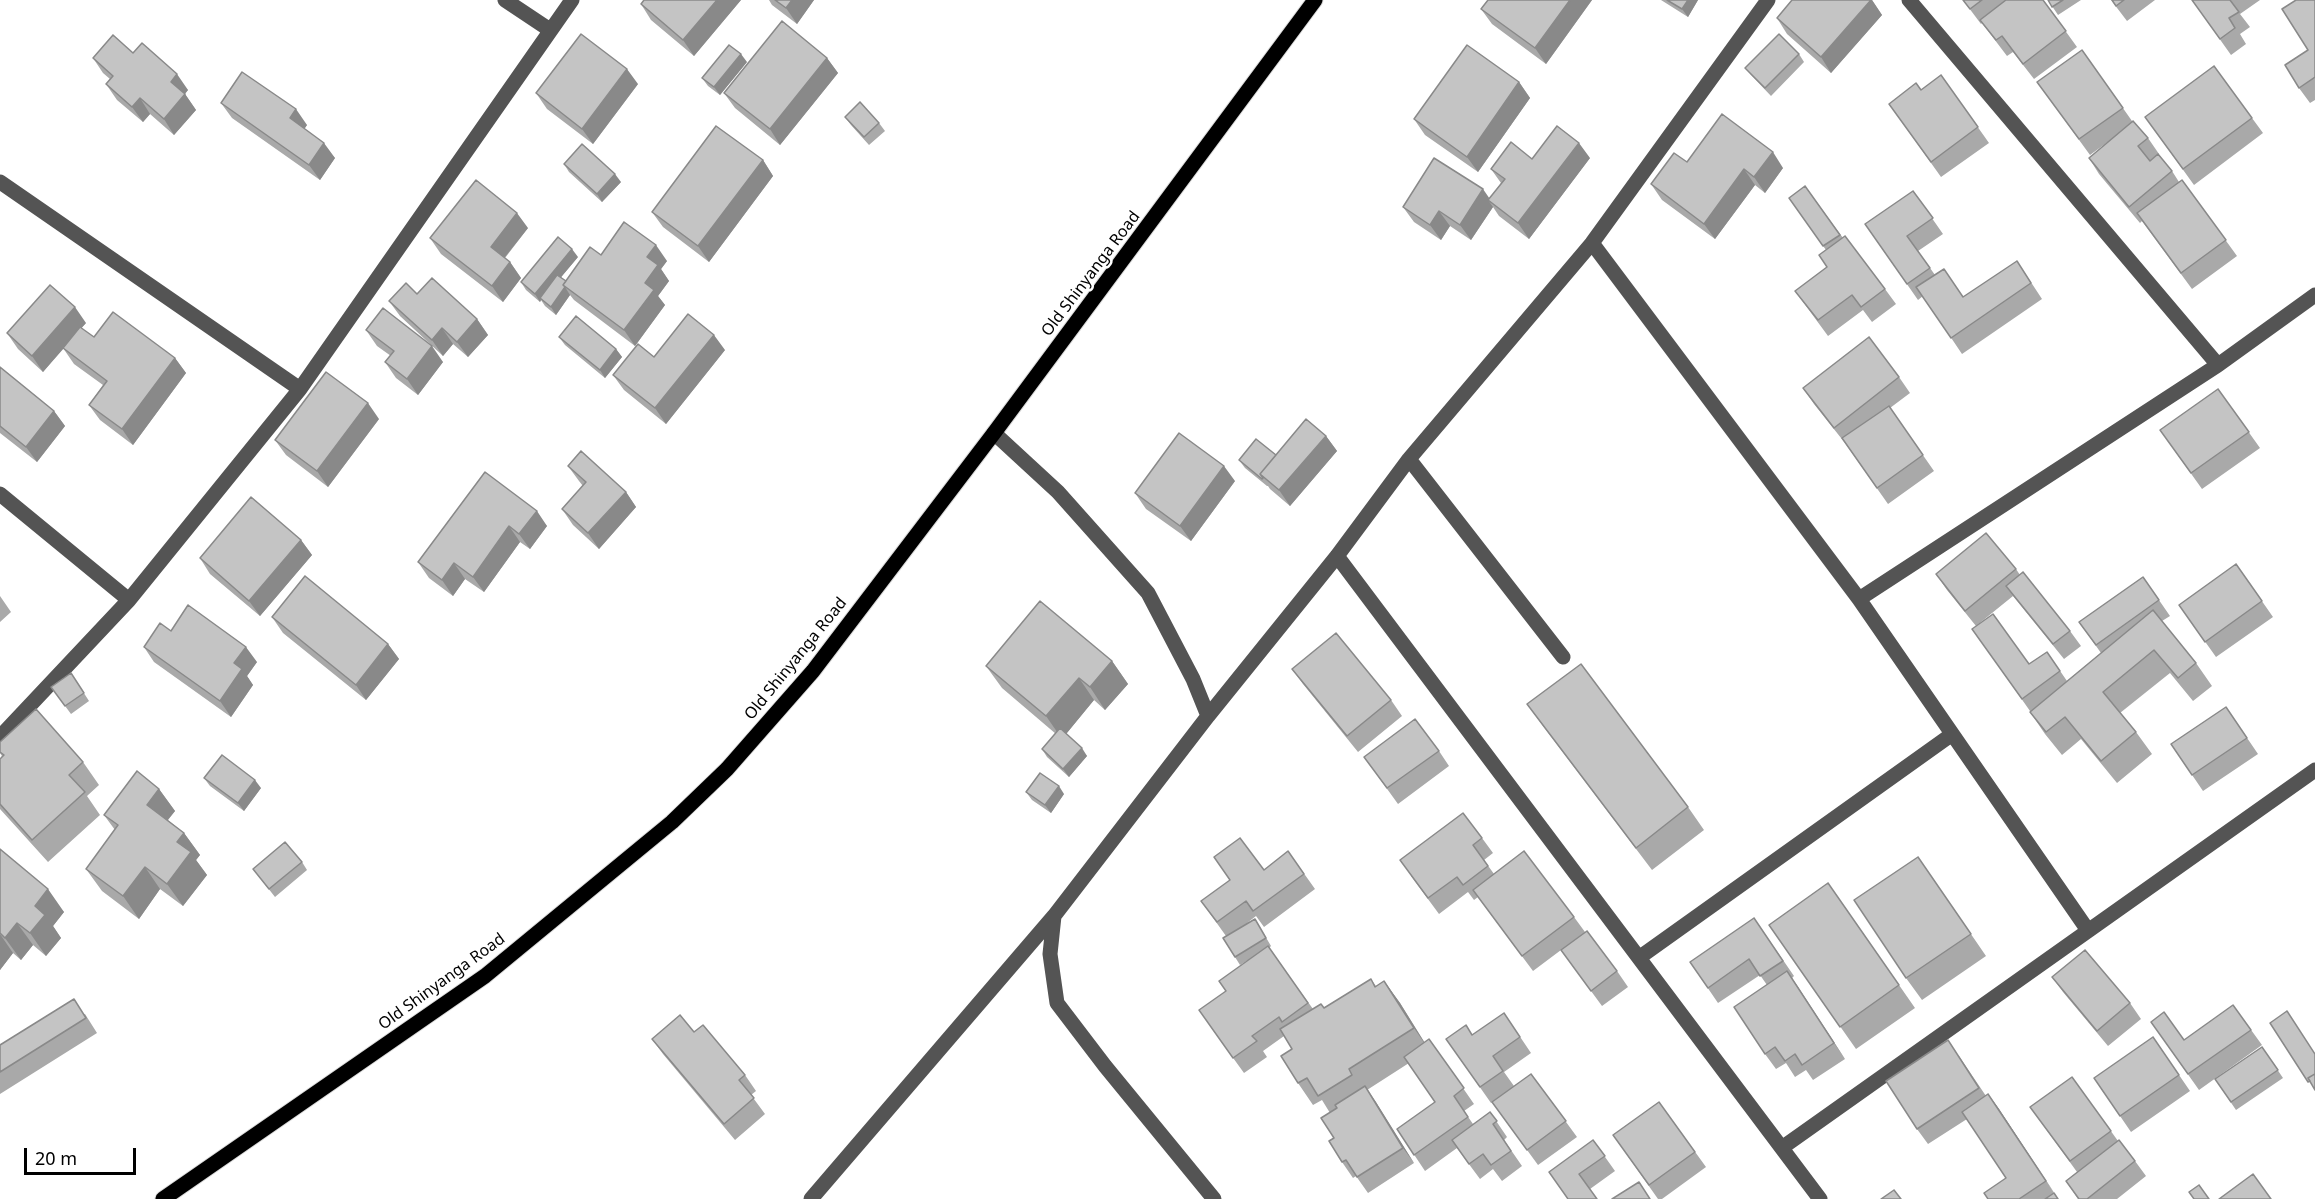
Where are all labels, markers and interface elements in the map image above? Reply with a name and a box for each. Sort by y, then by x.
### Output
street label: Old Shinyanga Road [1038,208,1144,340]
street label: Old Shinyanga Road [741,594,851,724]
street label: Old Shinyanga Road [375,930,509,1034]
scale bar [27,1136,140,1174]
text: 20 m [35,1146,77,1170]

